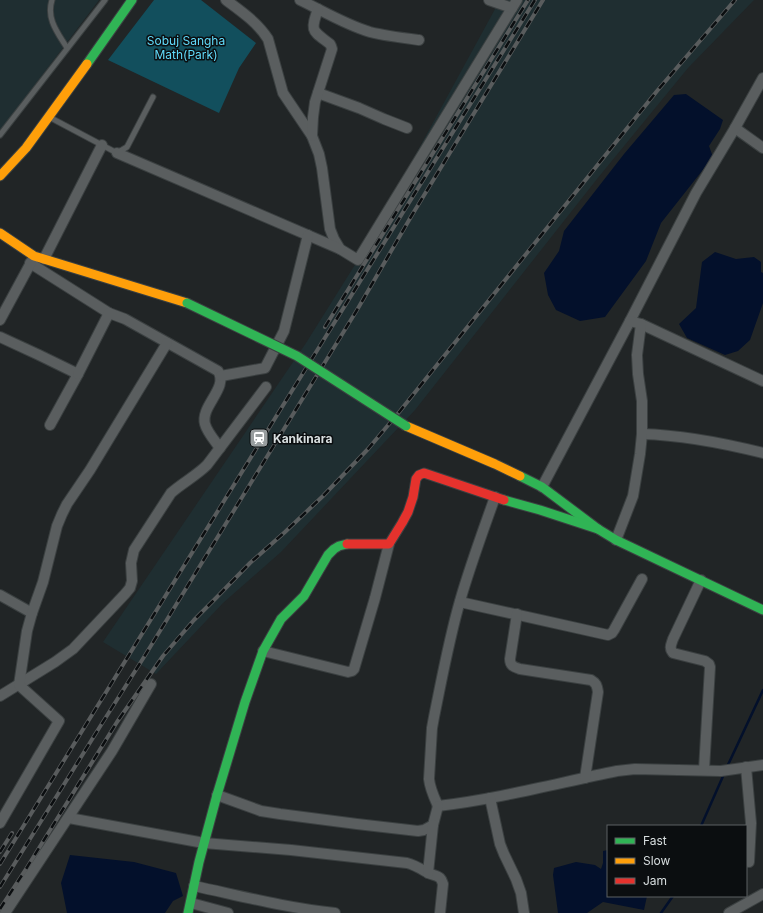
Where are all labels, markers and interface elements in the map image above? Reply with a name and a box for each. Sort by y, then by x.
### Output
park label: Sobuj Sangha Math(Park) [147,33,225,62]
station icon: Kankinara [248,427,270,449]
place label: Kankinara [273,431,332,446]
legend [607,825,747,897]
text: Fast [643,833,667,848]
text: Slow [643,853,671,868]
text: Jam [643,873,667,888]

